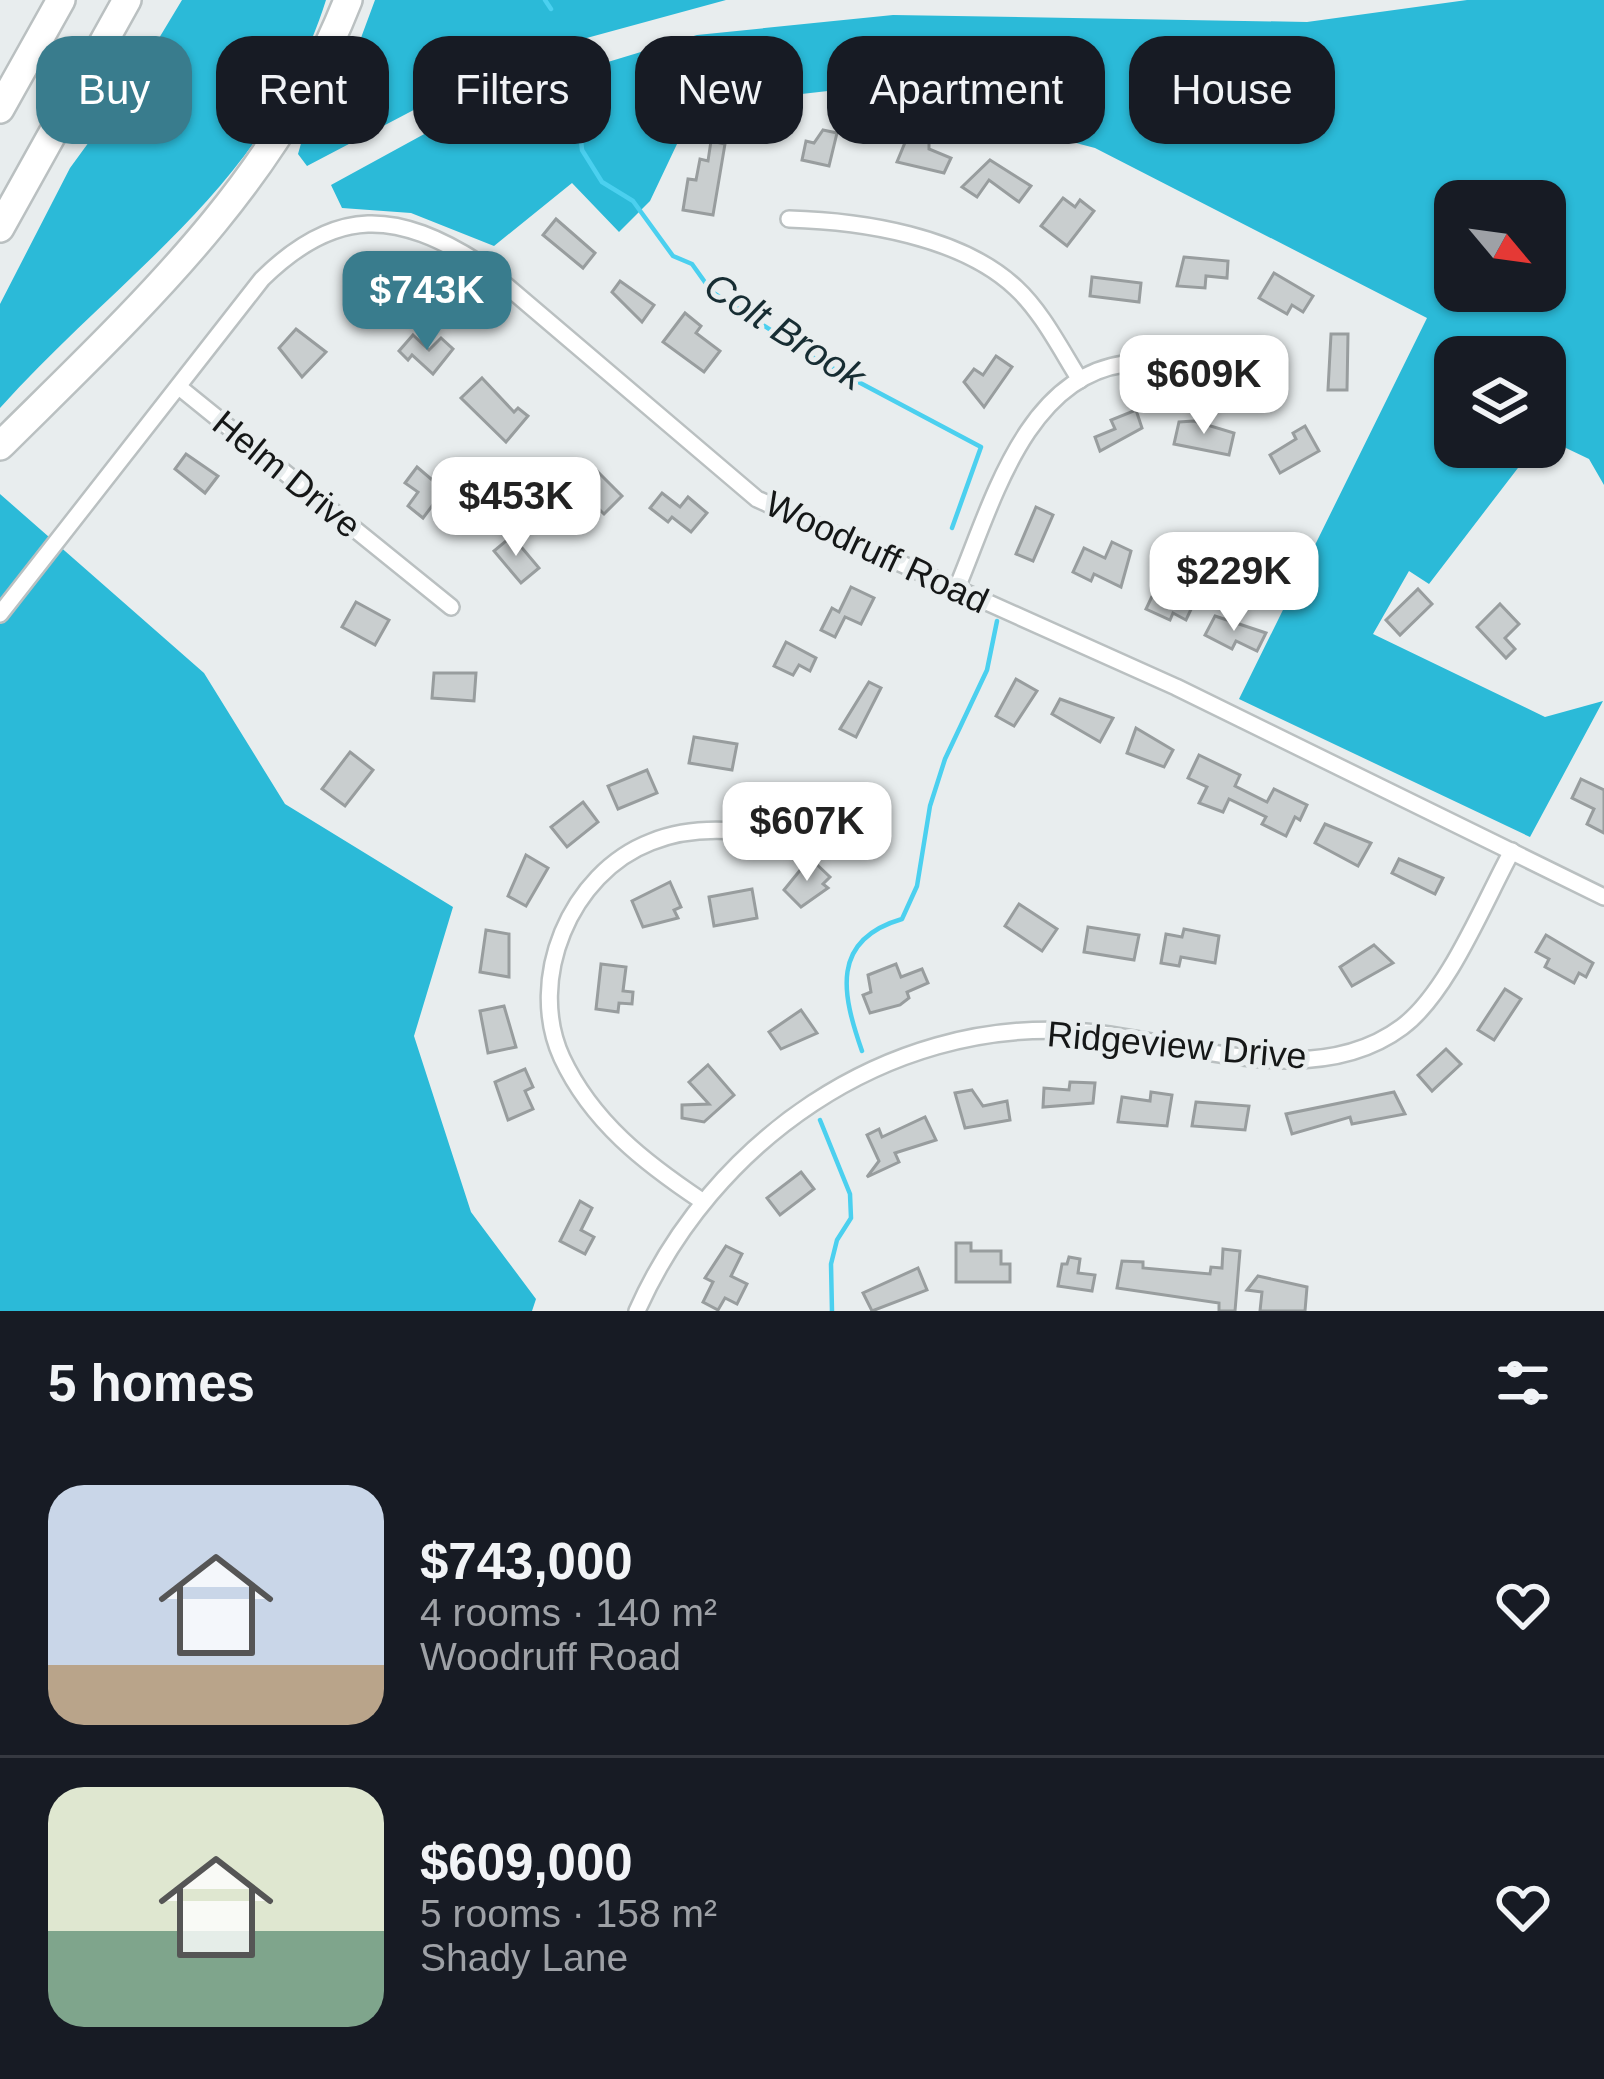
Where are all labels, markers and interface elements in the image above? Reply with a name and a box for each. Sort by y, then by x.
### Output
chip: Buy [36,36,192,144]
chip: Rent [216,36,389,144]
chip: Filters [413,36,611,144]
chip: New [635,36,803,144]
chip: Apartment [827,36,1105,144]
chip: House [1129,36,1335,144]
north arrow [1434,180,1566,312]
map controls [1434,180,1566,468]
pin: $743K [343,251,511,353]
water label: Colt Brook [697,263,875,400]
text: $743K [370,268,484,311]
pin: $609K [1120,335,1288,437]
button: layers [1434,336,1566,468]
text: $609K [1147,352,1261,395]
street label: Helm Drive [205,402,369,546]
pin: $453K [432,457,600,559]
text: $453K [459,474,573,517]
street label: Woodruff Road [759,483,995,621]
pin: $229K [1150,532,1318,634]
text: $229K [1177,549,1291,592]
pin: $607K [723,782,891,884]
text: $607K [750,799,864,842]
street label: Ridgeview Drive [1046,1013,1308,1077]
icon: filters [1490,1350,1556,1416]
text: 5 homes [48,1355,255,1412]
icon: home [144,1533,288,1677]
text: $743,000 [420,1533,633,1590]
icon: heart [1490,1572,1556,1638]
text: 4 rooms · 140 m² [420,1591,717,1634]
text: Woodruff Road [420,1635,681,1678]
text: $609,000 [420,1834,633,1891]
icon: home [144,1835,288,1979]
icon: heart [1490,1874,1556,1940]
text: 5 rooms · 158 m² [420,1892,717,1935]
text: Shady Lane [420,1936,628,1979]

